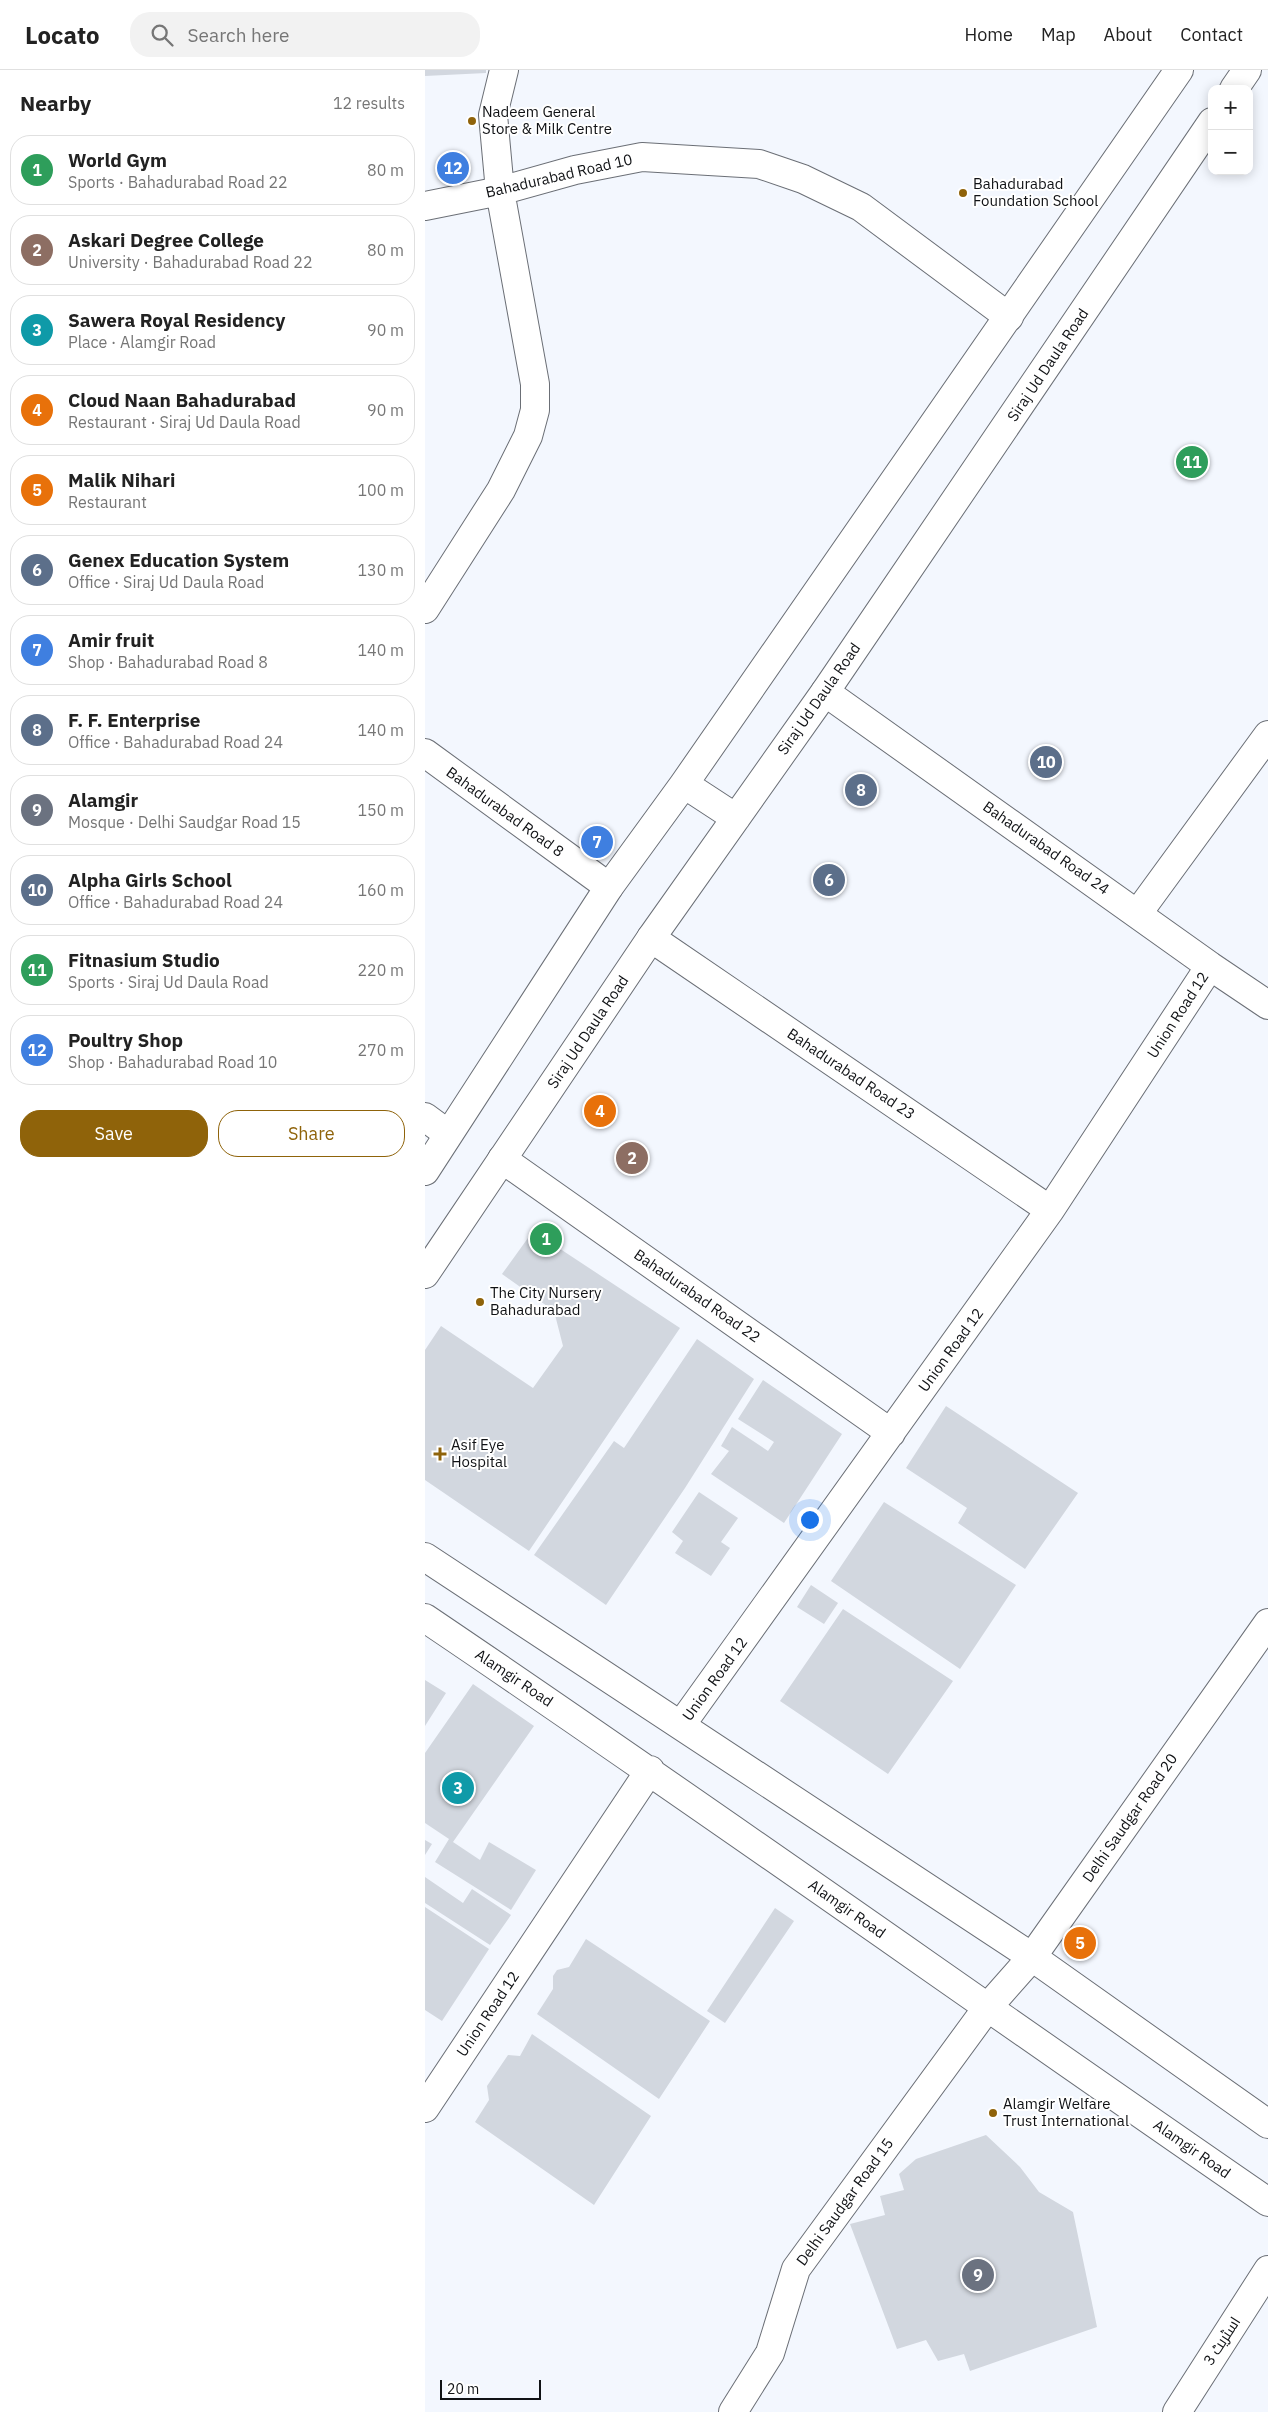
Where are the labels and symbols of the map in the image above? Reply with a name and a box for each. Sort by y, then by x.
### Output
place label: Nadeem General Store & Milk Centre [482,102,612,138]
marker: Nadeem General Store & Milk Centre [466,115,478,127]
pin: 12 [437,149,469,187]
street label: Bahadurabad Road 10 [484,149,634,202]
place label: Bahadurabad Foundation School [973,174,1098,210]
marker: Bahadurabad Foundation School [957,187,969,199]
street label: Siraj Ud Daula Road [1003,305,1092,425]
pin: 11 [1176,443,1208,481]
street label: Siraj Ud Daula Road [773,639,864,758]
pin: 10 [1030,743,1062,781]
street label: Bahadurabad Road 8 [443,762,568,861]
pin: 8 [845,771,877,809]
street label: Bahadurabad Road 24 [979,797,1113,898]
pin: 7 [581,823,613,861]
pin: 6 [813,861,845,899]
street label: Union Road 12 [1143,968,1212,1061]
street label: Siraj Ud Daula Road [543,972,632,1092]
street label: Bahadurabad Road 23 [784,1024,919,1123]
pin: 4 [584,1092,616,1130]
pin: 2 [616,1139,648,1177]
pin: 1 [530,1220,562,1258]
street label: Bahadurabad Road 22 [630,1245,764,1346]
place label: The City Nursery Bahadurabad [490,1283,602,1319]
marker: The City Nursery Bahadurabad [474,1296,486,1308]
street label: Union Road 12 [914,1304,987,1395]
place label: Asif Eye Hospital [451,1435,507,1471]
marker: Asif Eye Hospital [433,1447,447,1461]
your location [797,1507,823,1533]
street label: Union Road 12 [678,1633,751,1724]
street label: Alamgir Road [472,1645,557,1711]
street label: Delhi Saudgar Road 20 [1078,1750,1181,1886]
pin: 3 [442,1769,474,1807]
street label: Alamgir Road [805,1875,890,1942]
pin: 5 [1064,1924,1096,1962]
street label: Union Road 12 [452,1967,523,2060]
place label: Alamgir Welfare Trust International [1003,2094,1129,2130]
marker: Alamgir Welfare Trust International [987,2107,999,2119]
street label: Alamgir Road [1150,2115,1235,2182]
street label: Delhi Saudgar Road 15 [792,2134,897,2269]
pin: 9 [962,2256,994,2294]
street label: اسٹریٹ 3 [1199,2313,1244,2369]
scale bar [440,2377,541,2400]

